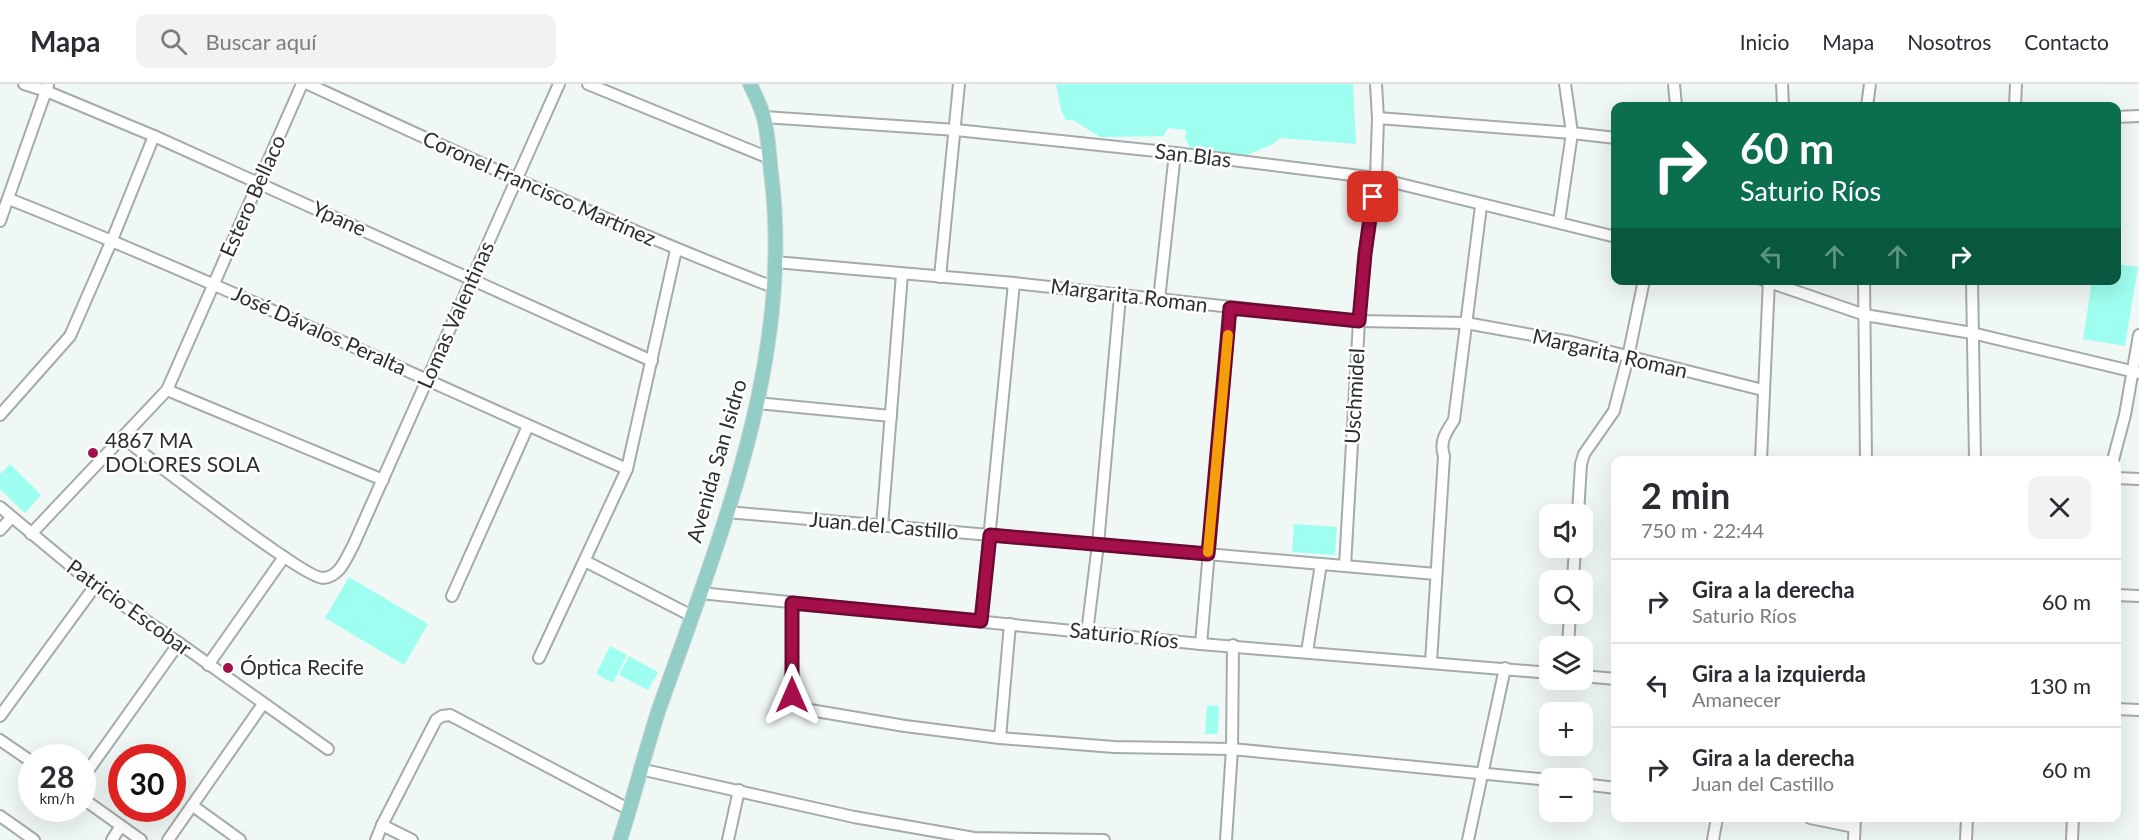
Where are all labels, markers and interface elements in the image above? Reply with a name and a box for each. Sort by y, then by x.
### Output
search box [136,14,556,68]
text: Mapa [30,24,100,58]
icon: search [157,25,190,58]
text: Buscar aquí [205,28,317,55]
text: Inicio [1740,29,1789,54]
text: Mapa [1822,29,1874,54]
text: Nosotros [1907,29,1991,54]
text: Contacto [2024,29,2109,54]
text: 60 m [1740,123,1834,173]
street label: Coronel Francisco Martínez [419,125,660,250]
icon: right [1641,126,1719,204]
street label: Estero Bellaco [214,131,290,260]
street label: San Blas [1154,137,1233,172]
pin [1347,171,1398,222]
text: Saturio Ríos [1740,174,1881,207]
icon: arrive [1356,180,1389,213]
street label: Ypane [309,195,370,241]
street label: Lomas Valentinas [411,237,498,392]
icon: left [1755,240,1788,273]
icon: ahead [1818,240,1851,273]
icon: ahead [1881,240,1914,273]
icon: right [1944,240,1977,273]
street label: Margarita Roman [1049,272,1209,317]
street label: José Dávalos Peralta [229,280,411,379]
street label: Margarita Roman [1530,323,1690,383]
street label: Uschmidel [1339,347,1368,444]
street label: Avenida San Isidro [680,376,751,545]
place label: 4867 MA DOLORES SOLA [105,427,261,476]
marker: 4867 MA DOLORES SOLA [86,446,100,460]
text: 2 min [1641,473,1730,517]
button: close [2028,476,2091,539]
map controls [1539,504,1593,822]
button: sound [1539,504,1593,558]
street label: Juan del Castillo [809,506,960,543]
text: 750 m · 22:44 [1641,518,1764,542]
street label: Patricio Escobar [63,553,197,661]
button: search [1539,570,1593,624]
text: Gira a la derecha [1692,576,1855,603]
icon: right [1641,585,1674,618]
text: 60 m [2042,588,2091,615]
text: Saturio Ríos [1692,603,1797,627]
street label: Saturio Ríos [1068,616,1180,653]
button: layers [1539,636,1593,690]
place label: Óptica Recife [240,654,364,679]
text: Gira a la izquierda [1692,660,1866,687]
marker: Óptica Recife [221,661,235,675]
position arrow [760,663,824,727]
icon: left [1641,669,1674,702]
text: 130 m [2029,672,2091,699]
text: Amanecer [1692,687,1781,711]
button: + [1539,702,1593,756]
speed limit sign: 30 [108,744,186,822]
text: Gira a la derecha [1692,744,1855,771]
icon: right [1641,753,1674,786]
text: 60 m [2042,756,2091,783]
text: 28 [40,758,74,794]
button: − [1539,768,1593,822]
text: Juan del Castillo [1692,771,1834,795]
text: km/h [39,789,75,807]

